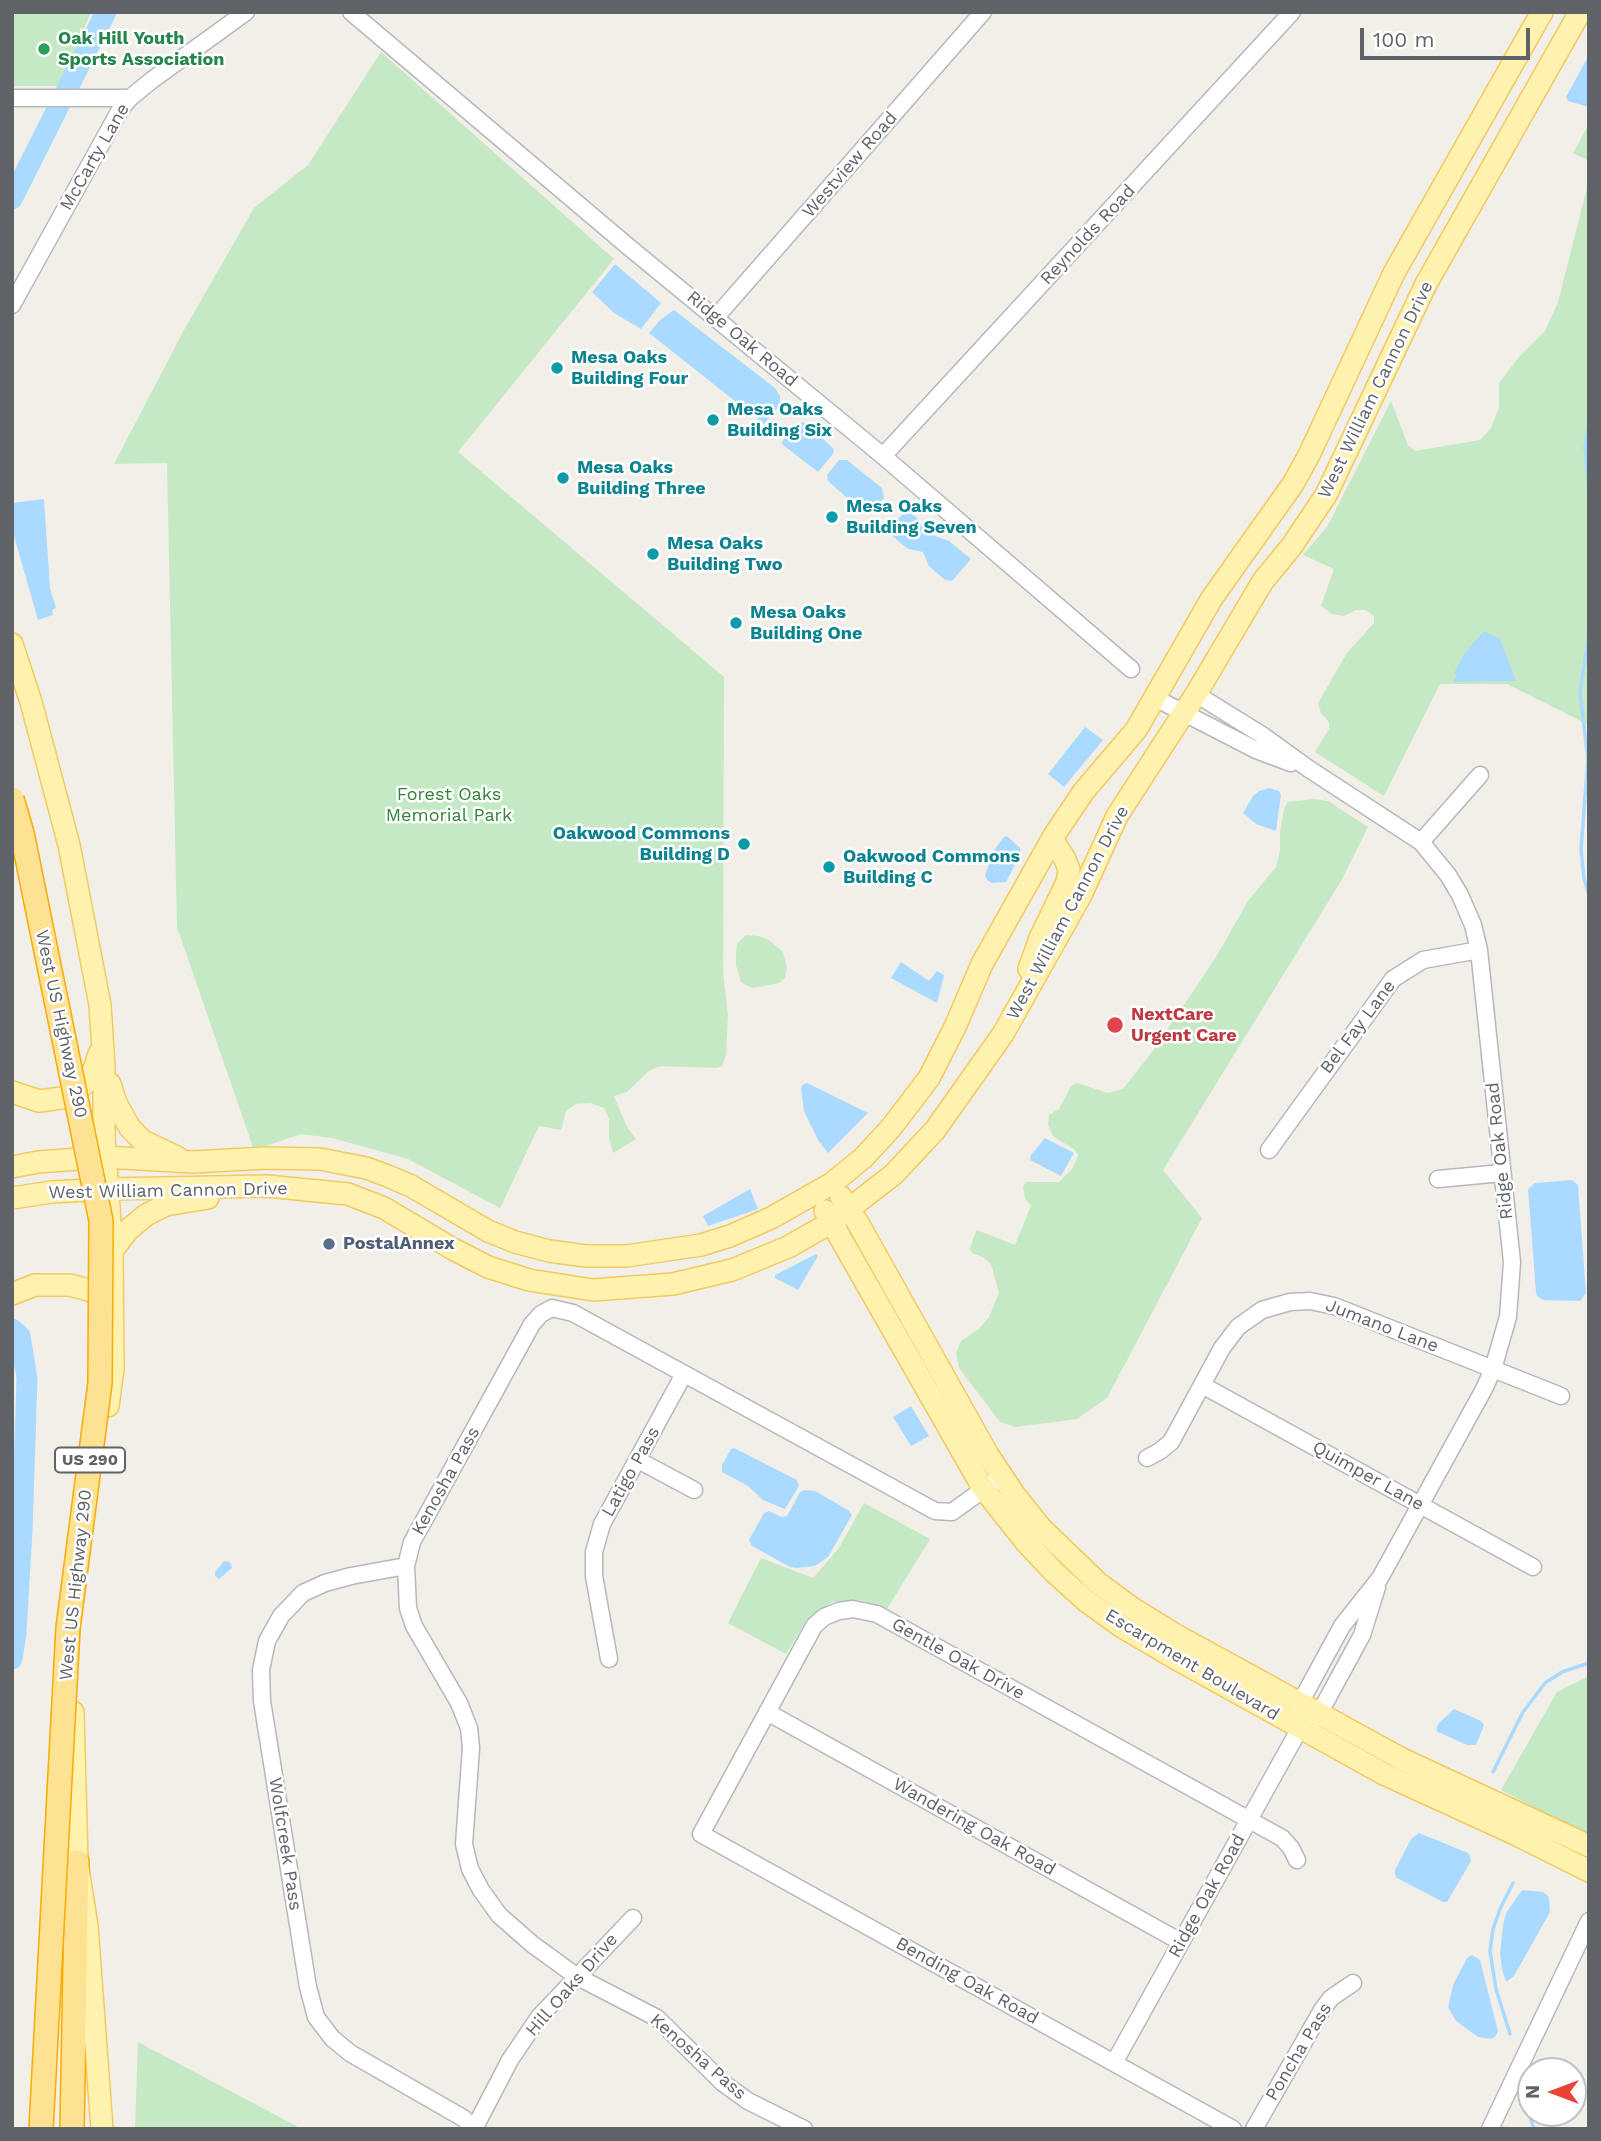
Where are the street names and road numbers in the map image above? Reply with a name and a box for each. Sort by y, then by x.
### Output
street label: McCarty Lane [56,100,134,214]
street label: Westview Road [798,108,902,222]
street label: Reynolds Road [1036,180,1140,290]
street label: West William Cannon Drive [1314,278,1438,502]
street label: Ridge Oak Road [682,286,802,392]
street label: West William Cannon Drive [1002,802,1134,1024]
street label: West US Highway 290 [30,928,92,1120]
street label: Bel Fay Lane [1316,976,1400,1078]
street label: Ridge Oak Road [1482,1081,1518,1221]
street label: West William Cannon Drive [48,1178,288,1204]
street label: Jumano Lane [1323,1295,1441,1357]
street label: Kenosha Pass [407,1423,485,1539]
street label: Latigo Pass [597,1423,665,1521]
street label: Quimper Lane [1308,1436,1428,1516]
road number: US 290 [55,1448,125,1472]
street label: West US Highway 290 [55,1488,97,1682]
street label: Escarpment Boulevard [1101,1604,1283,1726]
street label: Gentle Oak Drive [888,1613,1028,1705]
street label: Wandering Oak Road [889,1773,1059,1881]
street label: Wolfcreek Pass [264,1776,306,1912]
street label: Ridge Oak Road [1164,1830,1250,1962]
street label: Hill Oaks Drive [521,1929,623,2041]
street label: Bending Oak Road [892,1933,1042,2029]
street label: Poncha Pass [1261,1999,1337,2105]
street label: Kenosha Pass [645,2009,751,2105]

